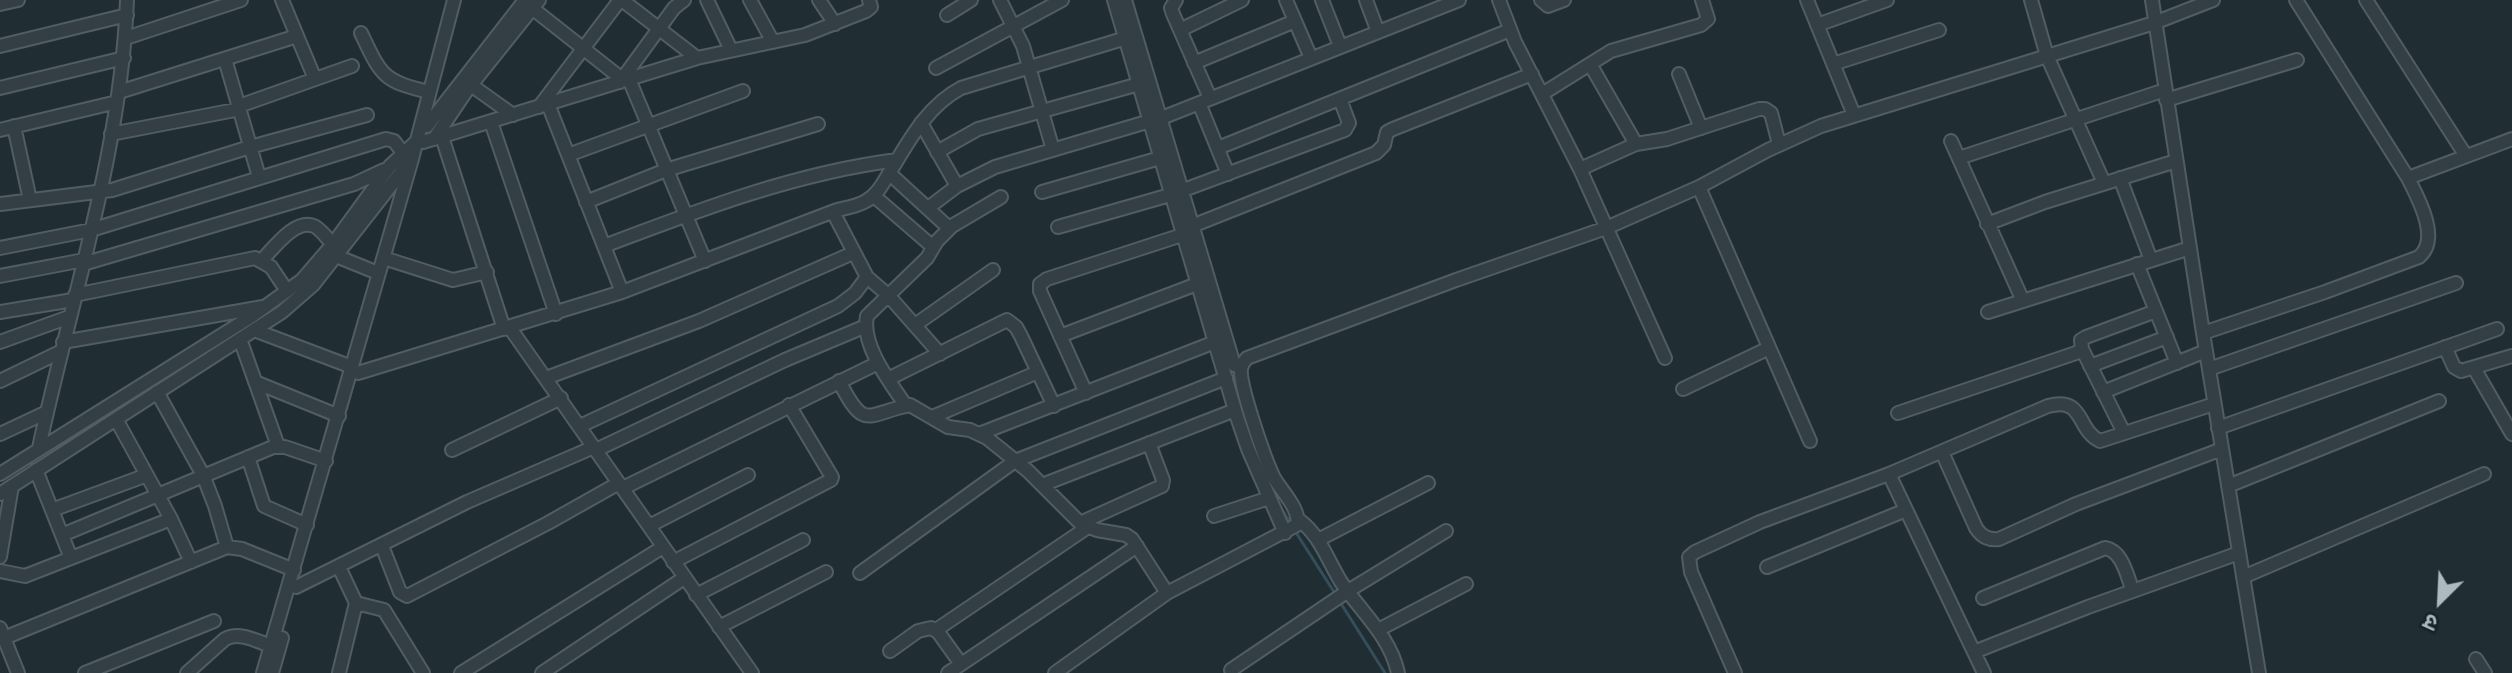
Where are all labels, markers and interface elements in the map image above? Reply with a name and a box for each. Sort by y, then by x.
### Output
north arrow [2400,561,2480,641]
text: उ [2419,608,2441,637]

